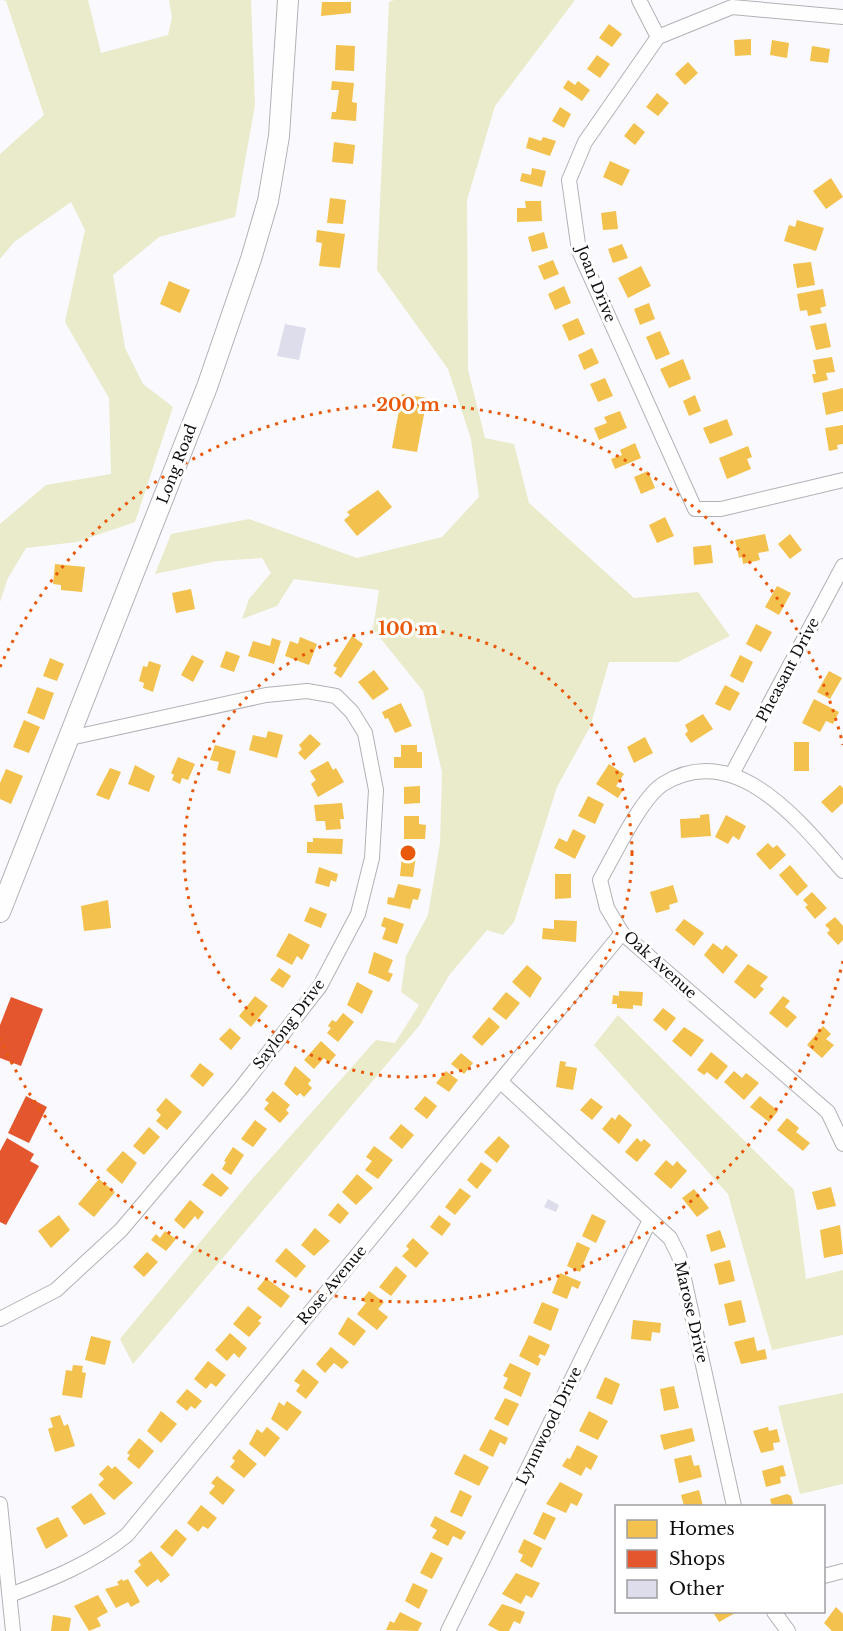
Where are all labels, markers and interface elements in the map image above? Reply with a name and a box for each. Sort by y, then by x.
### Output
street label: Joan Drive [572,241,620,325]
text: 200 m [376,394,440,416]
street label: Long Road [153,421,200,506]
street label: Pheasant Drive [752,614,823,725]
text: 100 m [378,618,438,640]
centre of rings [398,843,418,863]
street label: Oak Avenue [620,927,701,1003]
street label: Saylong Drive [248,975,329,1073]
street label: Rose Avenue [293,1241,370,1328]
street label: Marose Drive [671,1259,712,1365]
street label: Lynnwood Drive [512,1364,585,1488]
legend [615,1505,825,1613]
text: Homes [669,1518,735,1540]
text: Shops [669,1548,725,1570]
text: Other [669,1578,725,1600]

